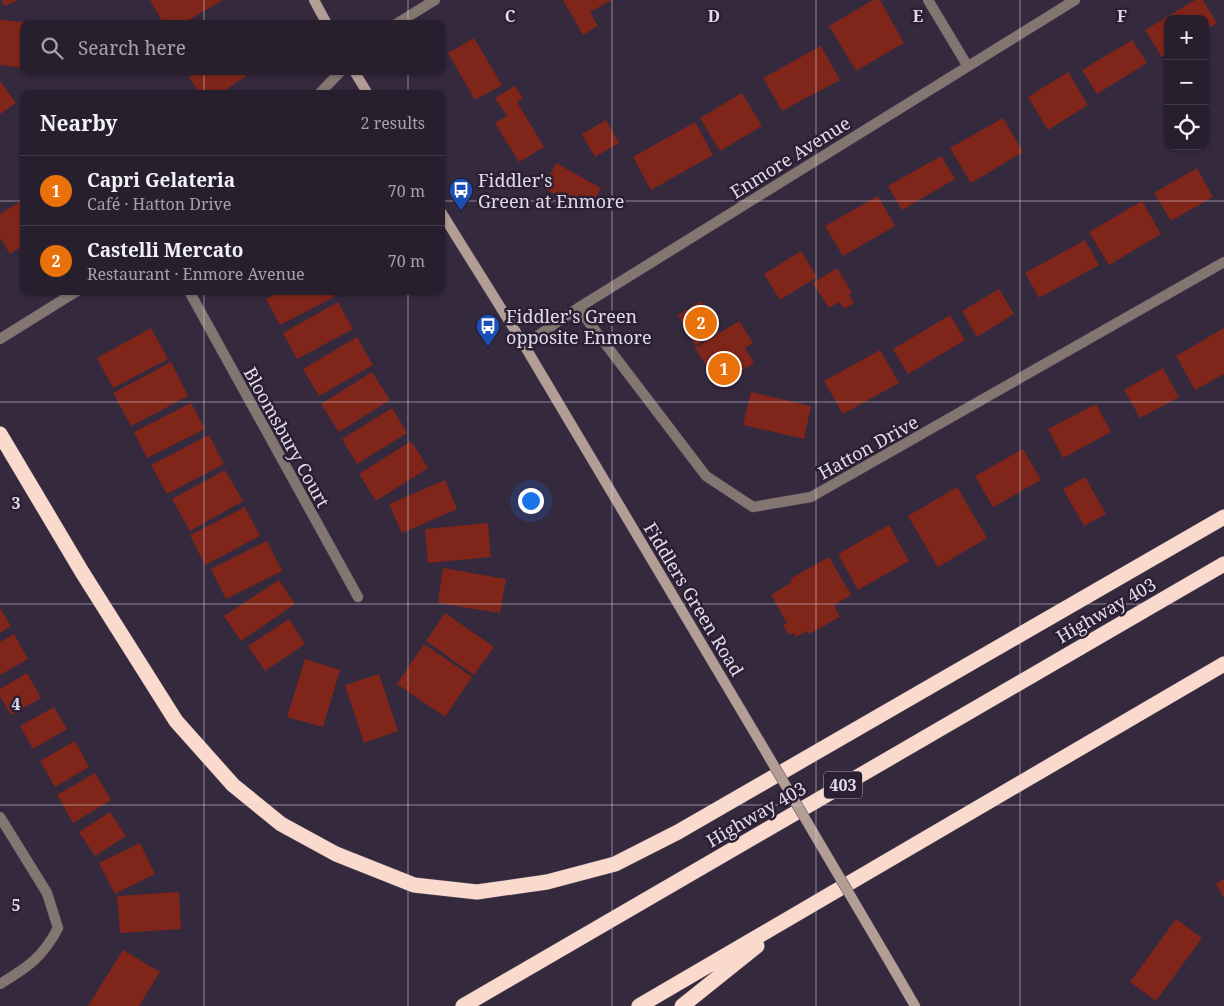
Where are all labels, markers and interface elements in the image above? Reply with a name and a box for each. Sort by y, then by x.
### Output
text: C [505,5,516,27]
text: D [708,5,720,27]
text: E [913,5,923,27]
text: F [1117,5,1127,27]
map controls [1164,15,1209,150]
button: + [1164,15,1209,60]
search box [20,20,445,75]
icon: search [38,34,66,62]
text: Search here [78,35,186,61]
button: − [1164,60,1209,105]
button: locate [1164,105,1209,150]
text: Nearby [40,109,118,137]
street label: Enmore Avenue [725,110,855,204]
text: 2 results [361,112,425,134]
text: Capri Gelateria [87,167,235,193]
place label: Fiddler's Green at Enmore [478,168,624,213]
bus stop icon: Fiddler's Green at Enmore [448,177,474,211]
text: 1 [51,180,61,202]
text: 70 m [388,180,425,202]
text: Café · Hatton Drive [87,193,231,215]
text: Castelli Mercato [87,237,244,263]
text: 2 [51,250,61,272]
text: 70 m [388,250,425,272]
text: Restaurant · Enmore Avenue [87,263,305,285]
place label: Fiddler's Green opposite Enmore [506,304,652,349]
pin: 2 [685,304,717,342]
bus stop icon: Fiddler's Green opposite Enmore [475,313,501,347]
pin: 1 [708,350,740,388]
street label: Bloomsbury Court [239,363,335,511]
street label: Hatton Drive [814,410,922,484]
your location [518,488,544,514]
text: 3 [11,492,21,514]
street label: Fiddlers Green Road [639,518,749,680]
street label: Highway 403 [1052,572,1160,648]
text: 4 [11,693,21,715]
road number: 403 [824,772,862,798]
street label: Highway 403 [702,776,810,852]
text: 5 [11,894,21,916]

